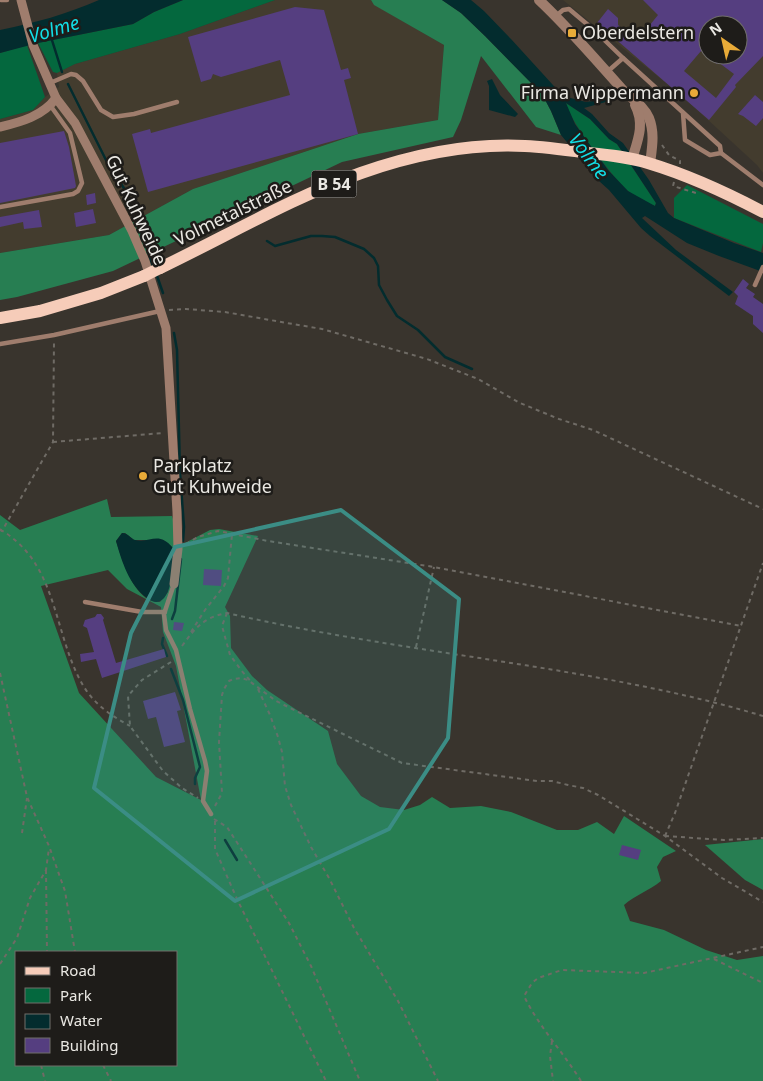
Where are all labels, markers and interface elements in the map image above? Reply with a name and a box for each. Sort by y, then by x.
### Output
water label: Volme [25,9,83,49]
north arrow [698,15,748,65]
text: N [705,18,725,40]
place label: Oberdelstern [582,20,694,44]
marker: Oberdelstern [566,27,578,39]
place label: Firma Wippermann [521,80,684,104]
marker: Firma Wippermann [688,87,700,99]
water label: Volme [563,127,615,185]
street label: Gut Kuhweide [101,151,173,269]
road number: B 54 [312,170,356,198]
street label: Volmetalstraße [170,173,295,251]
place label: Parkplatz Gut Kuhweide [153,453,272,498]
marker: Parkplatz Gut Kuhweide [137,470,149,482]
legend [15,951,178,1066]
text: Road [60,960,96,980]
text: Park [60,985,92,1005]
text: Water [60,1010,102,1030]
text: Building [60,1035,118,1055]

